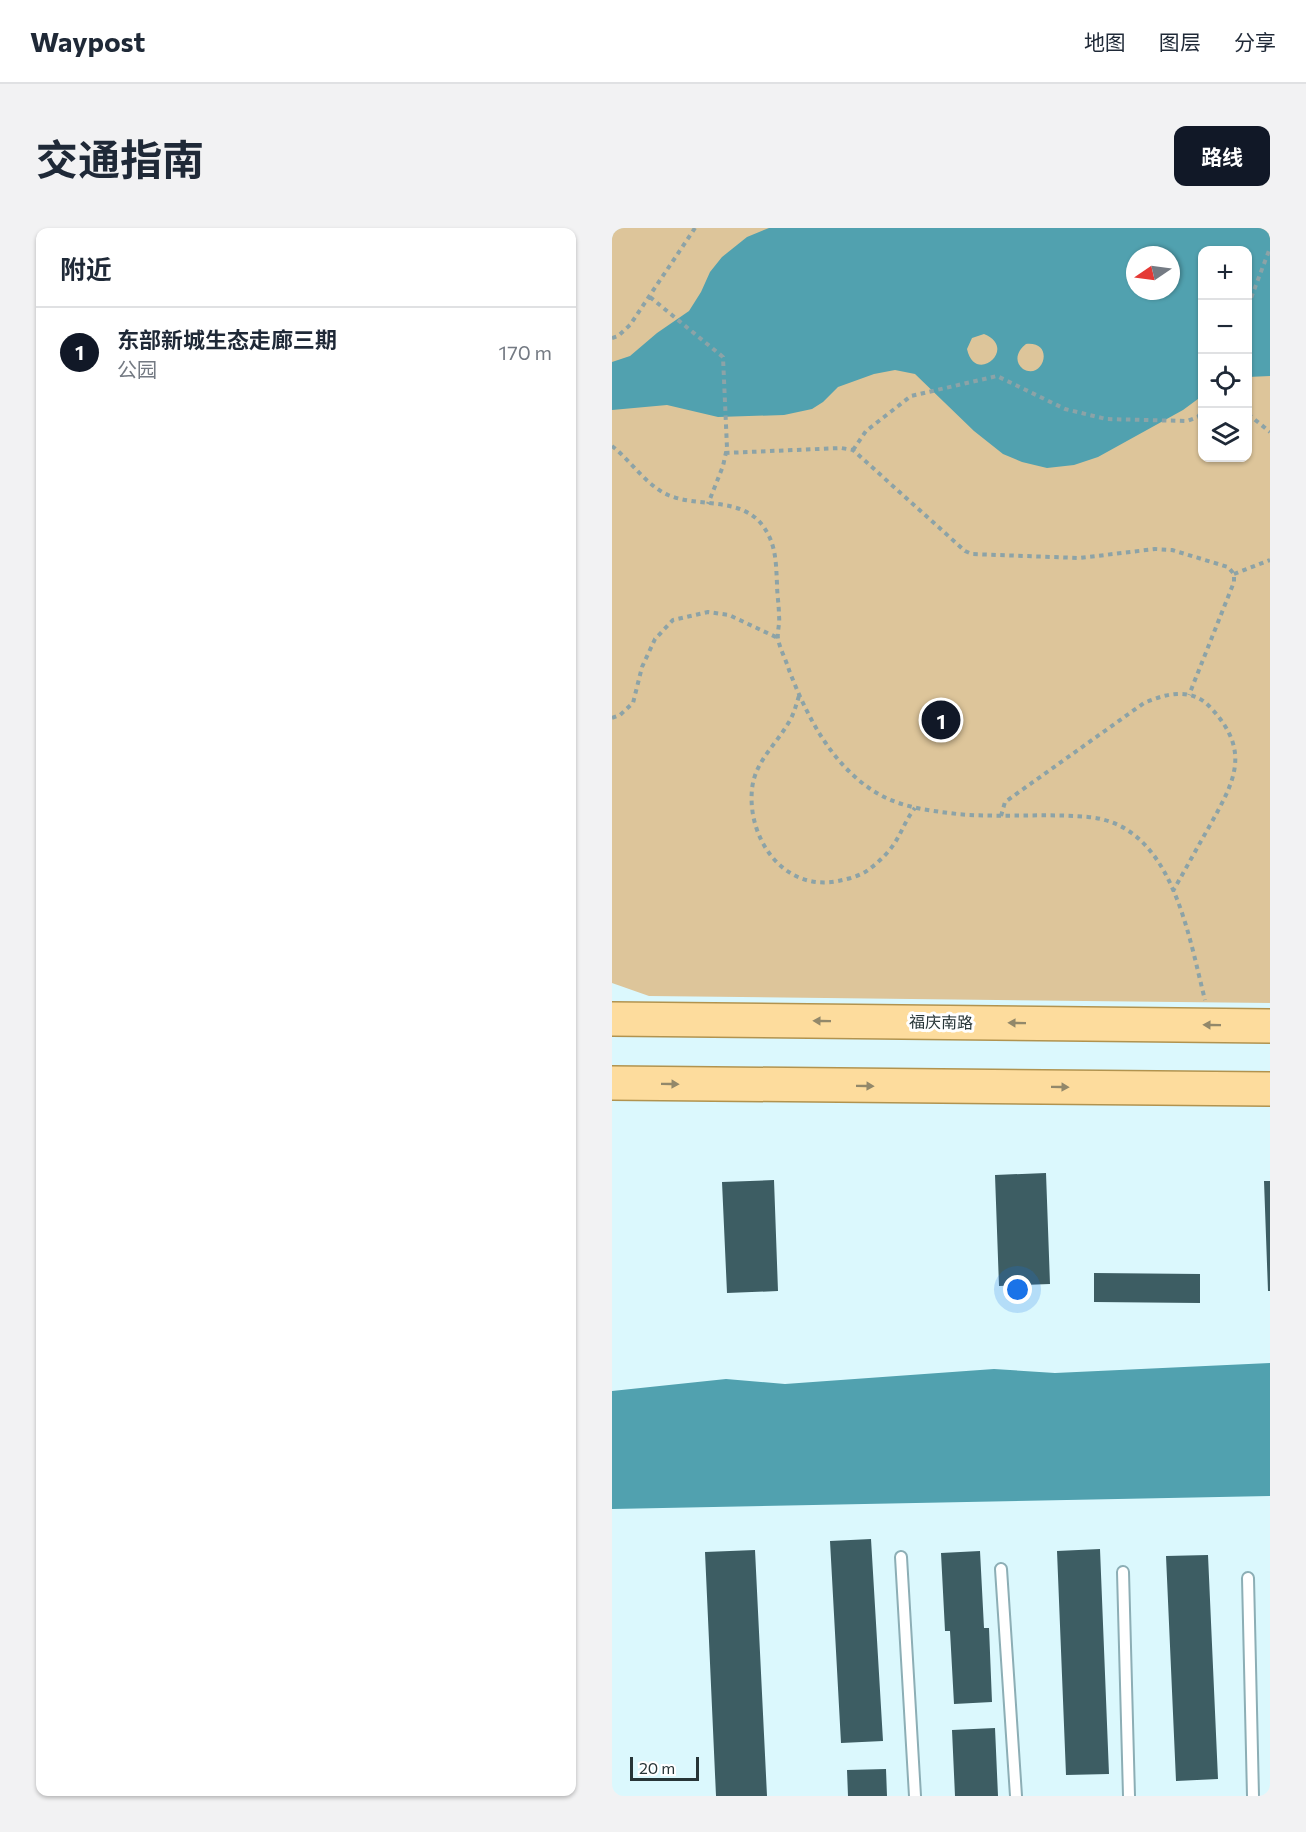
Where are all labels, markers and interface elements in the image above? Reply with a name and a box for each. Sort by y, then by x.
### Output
text: Waypost [30,24,145,58]
text: 地图 [1084,29,1126,54]
text: 图层 [1159,29,1201,54]
text: 分享 [1234,29,1276,54]
button: 路线 [1174,126,1270,186]
text: 交通指南 [36,132,204,184]
north arrow [1126,246,1180,300]
map controls [1198,246,1252,462]
button: + [1198,246,1252,300]
text: 附近 [60,253,112,284]
button: − [1198,300,1252,354]
text: 东部新城生态走廊三期 [117,326,337,353]
text: 1 [75,340,84,364]
text: 170 m [499,340,552,364]
button: locate [1198,354,1252,408]
text: 公园 [117,357,157,381]
button: layers [1198,408,1252,462]
pin: 1 [922,698,960,742]
street label: 福庆南路 [909,1011,973,1032]
one-way arrow [812,1016,831,1026]
one-way arrow [1007,1018,1026,1028]
one-way arrow [1202,1021,1221,1030]
one-way arrow [661,1079,680,1089]
one-way arrow [856,1081,875,1090]
one-way arrow [1051,1082,1070,1092]
your location [1003,1275,1032,1304]
scale bar [630,1754,699,1782]
text: 20 m [639,1758,675,1777]

